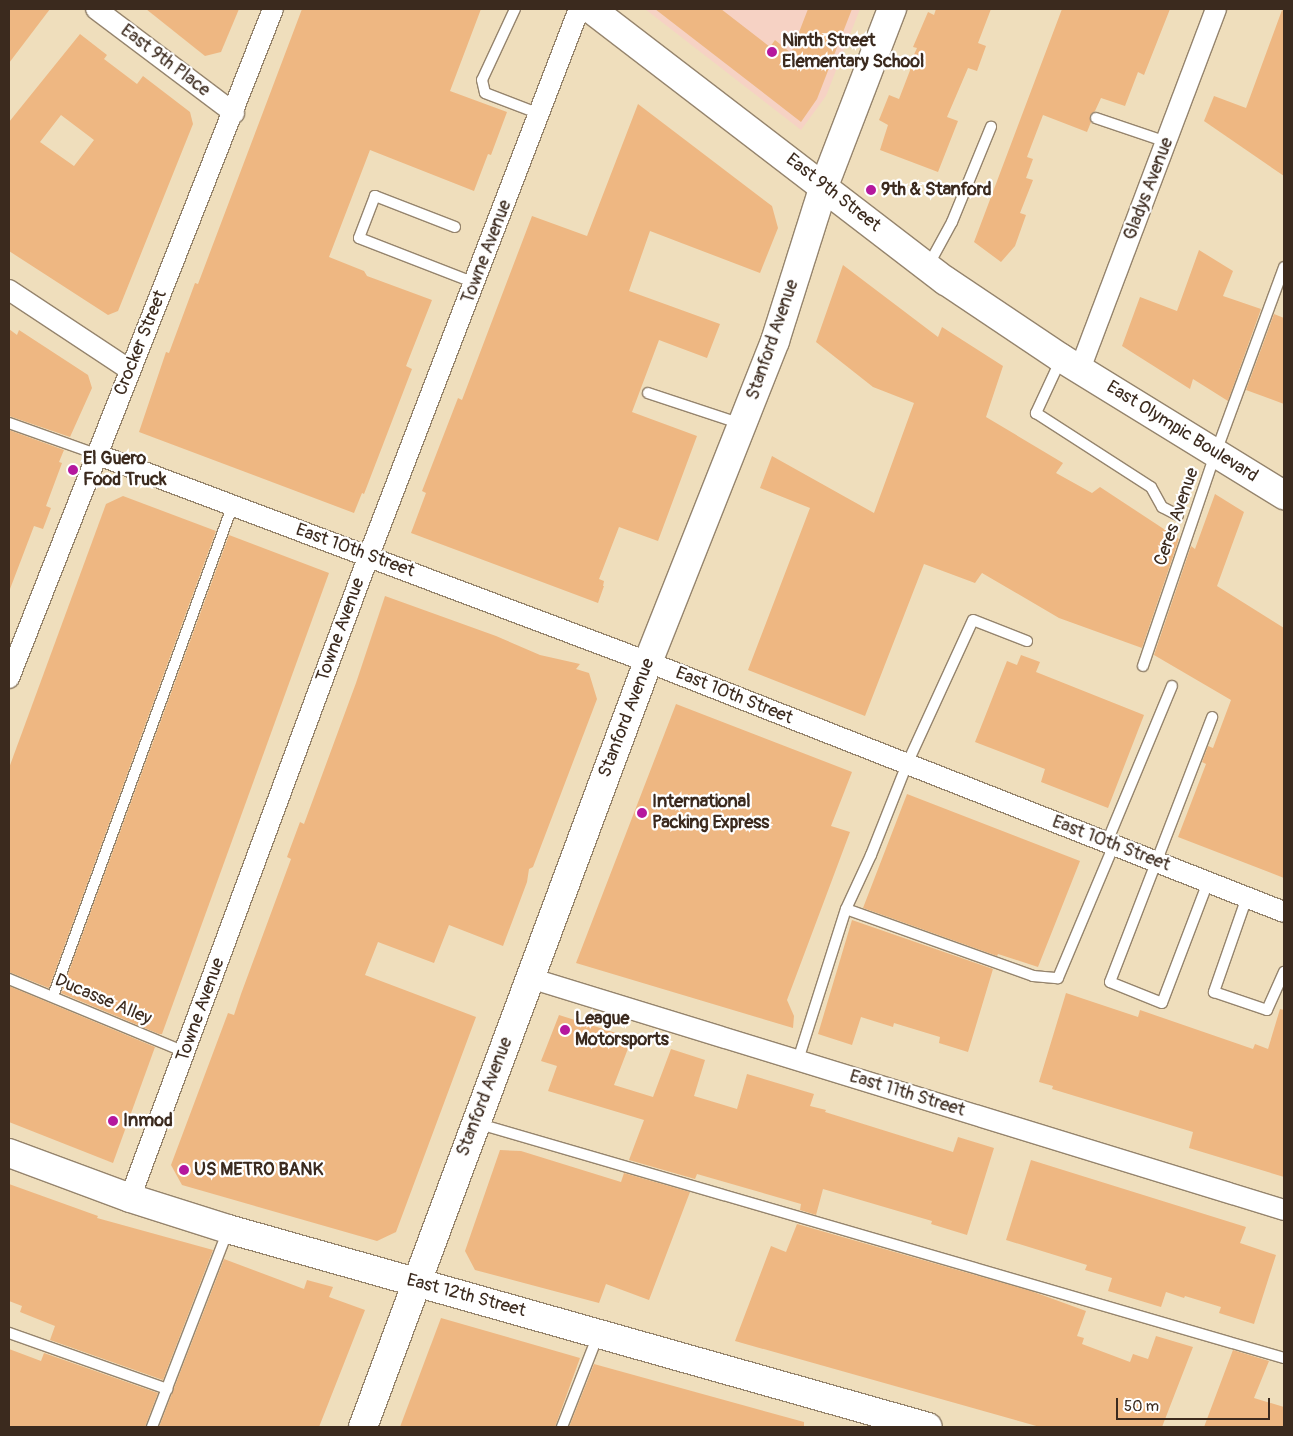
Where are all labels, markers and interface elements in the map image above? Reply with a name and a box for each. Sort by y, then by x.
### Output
street label: East 9th Place [116,20,214,102]
place label: Ninth Street Elementary School [782,31,924,74]
marker: Ninth Street Elementary School [766,46,778,58]
street label: Gladys Avenue [1120,135,1178,243]
street label: East 9th Street [781,149,885,237]
place label: 9th & Stanford [881,179,992,201]
marker: 9th & Stanford [865,184,877,196]
street label: Towne Avenue [457,197,517,307]
street label: Stanford Avenue [742,277,804,403]
street label: Crocker Street [110,287,172,399]
street label: East Olympic Boulevard [1102,377,1262,487]
place label: El Guero Food Truck [83,449,167,492]
marker: El Guero Food Truck [67,464,79,476]
street label: Ceres Avenue [1150,465,1204,569]
street label: East 10th Street [293,520,417,582]
street label: Towne Avenue [312,575,370,685]
street label: Stanford Avenue [594,655,660,781]
street label: East 10th Street [672,663,796,729]
place label: International Packing Express [652,792,769,834]
marker: International Packing Express [636,807,648,819]
street label: East 10th Street [1049,812,1173,876]
street label: Towne Avenue [172,955,230,1065]
street label: Ducasse Alley [51,970,155,1030]
place label: League Motorsports [575,1009,669,1052]
marker: League Motorsports [559,1024,571,1036]
street label: Stanford Avenue [452,1034,518,1160]
street label: East 11th Street [847,1066,967,1122]
place label: Inmod [123,1110,173,1132]
marker: Inmod [107,1115,119,1127]
place label: US METRO BANK [194,1159,323,1181]
marker: US METRO BANK [178,1164,190,1176]
street label: East 12th Street [404,1270,528,1322]
scale bar [1118,1388,1272,1420]
text: 50 m [1124,1397,1159,1416]

